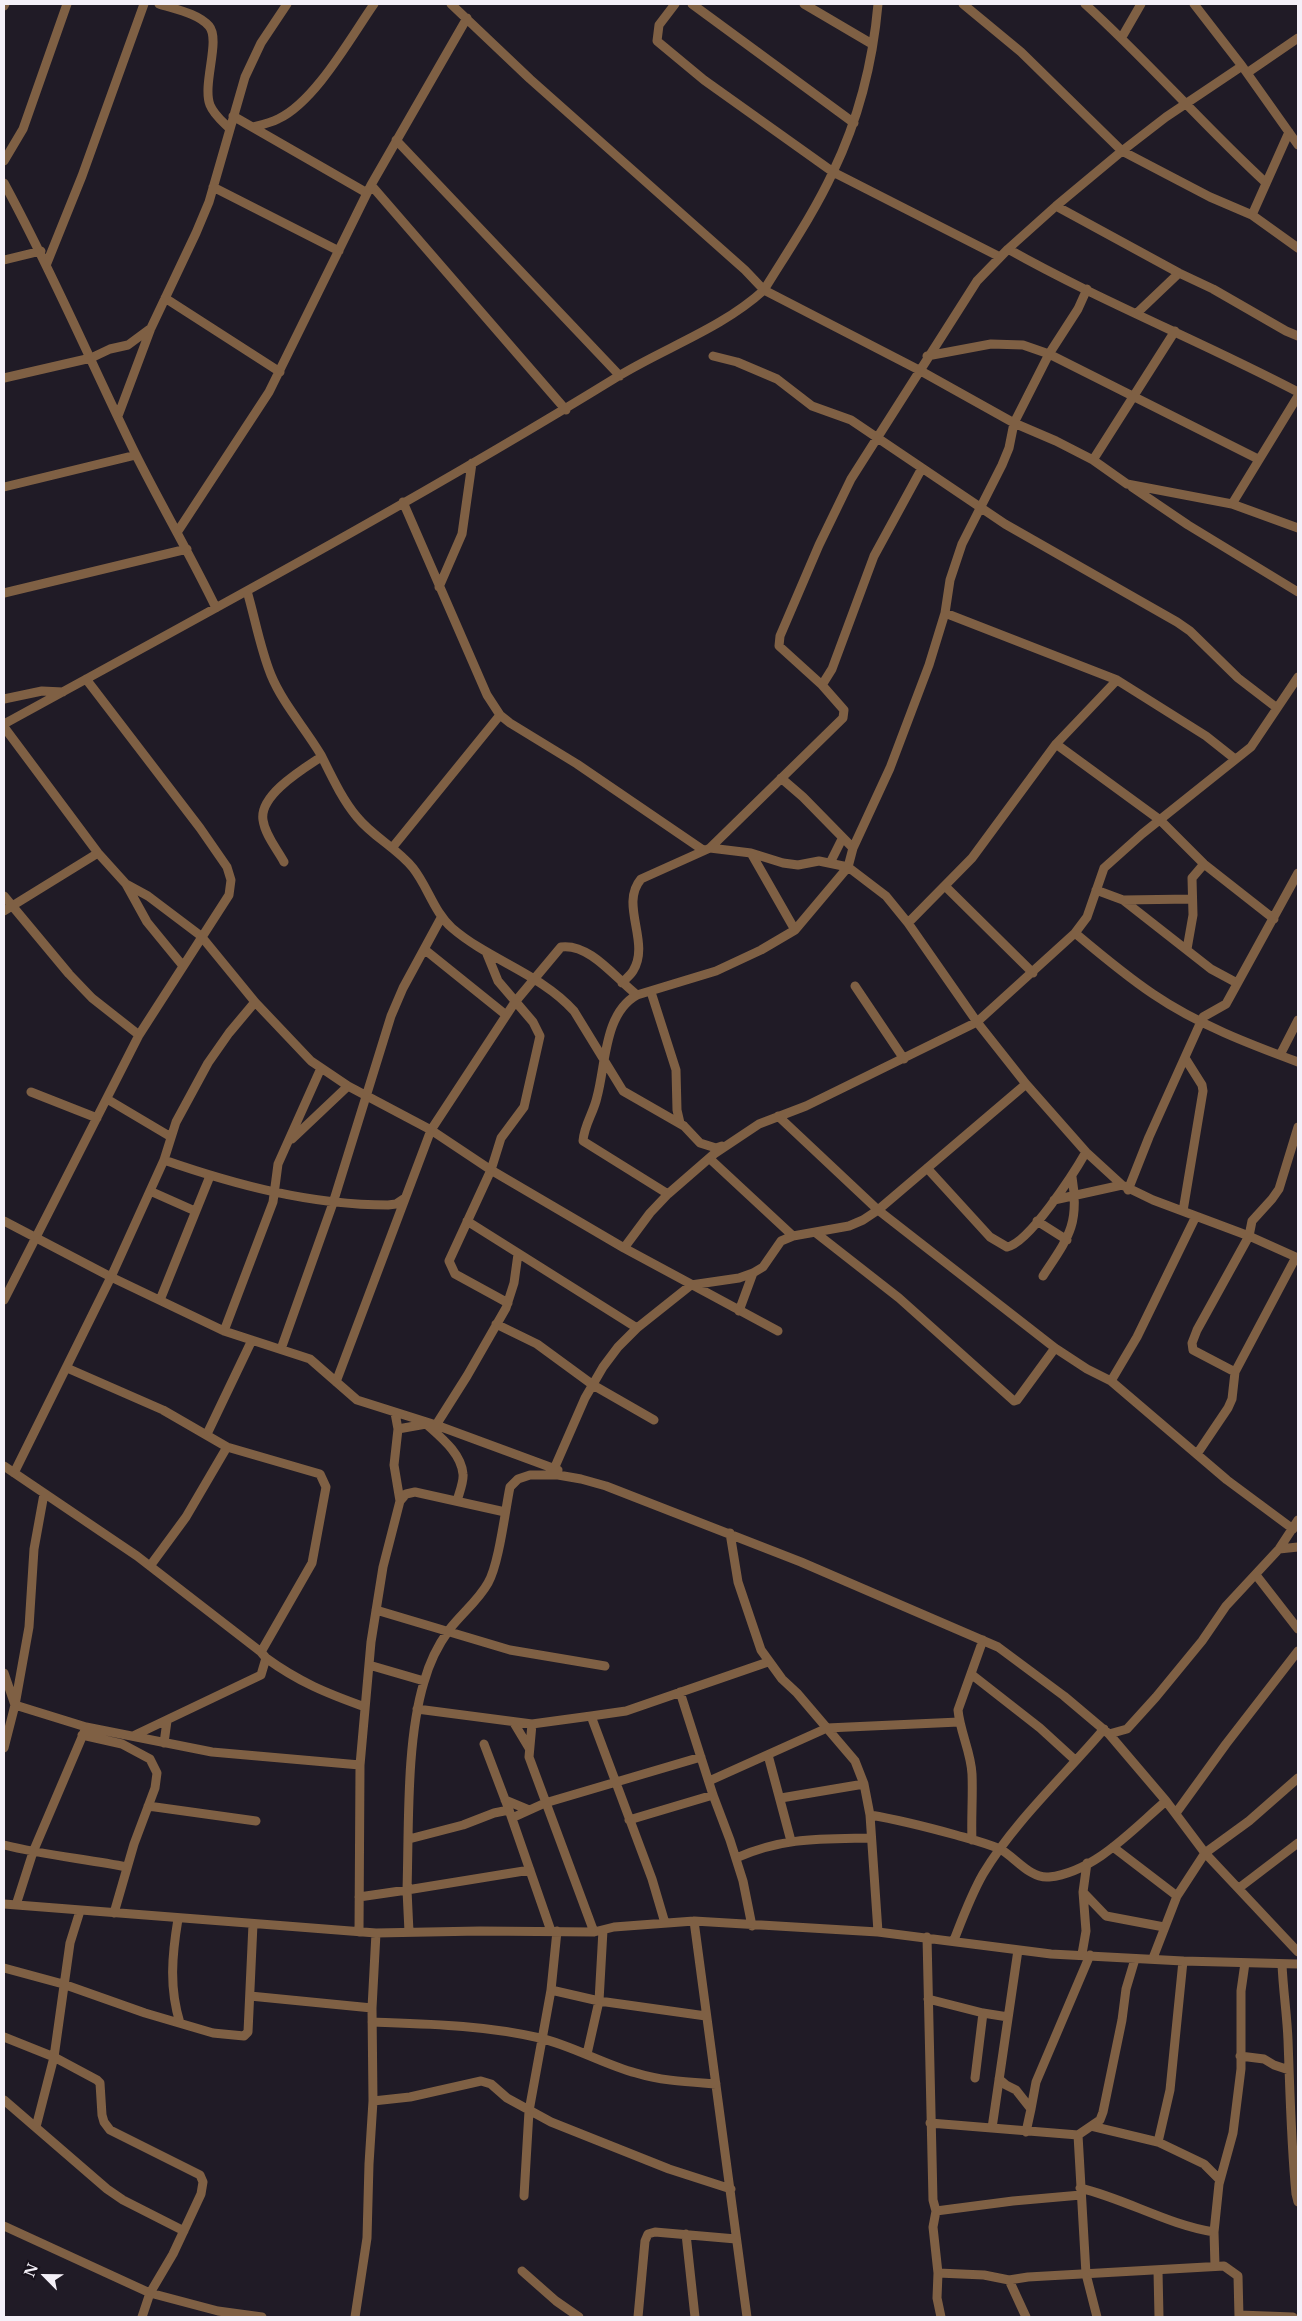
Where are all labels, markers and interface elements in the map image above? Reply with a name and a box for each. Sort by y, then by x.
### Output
north arrow [20,2251,70,2301]
text: N [20,2261,42,2280]

